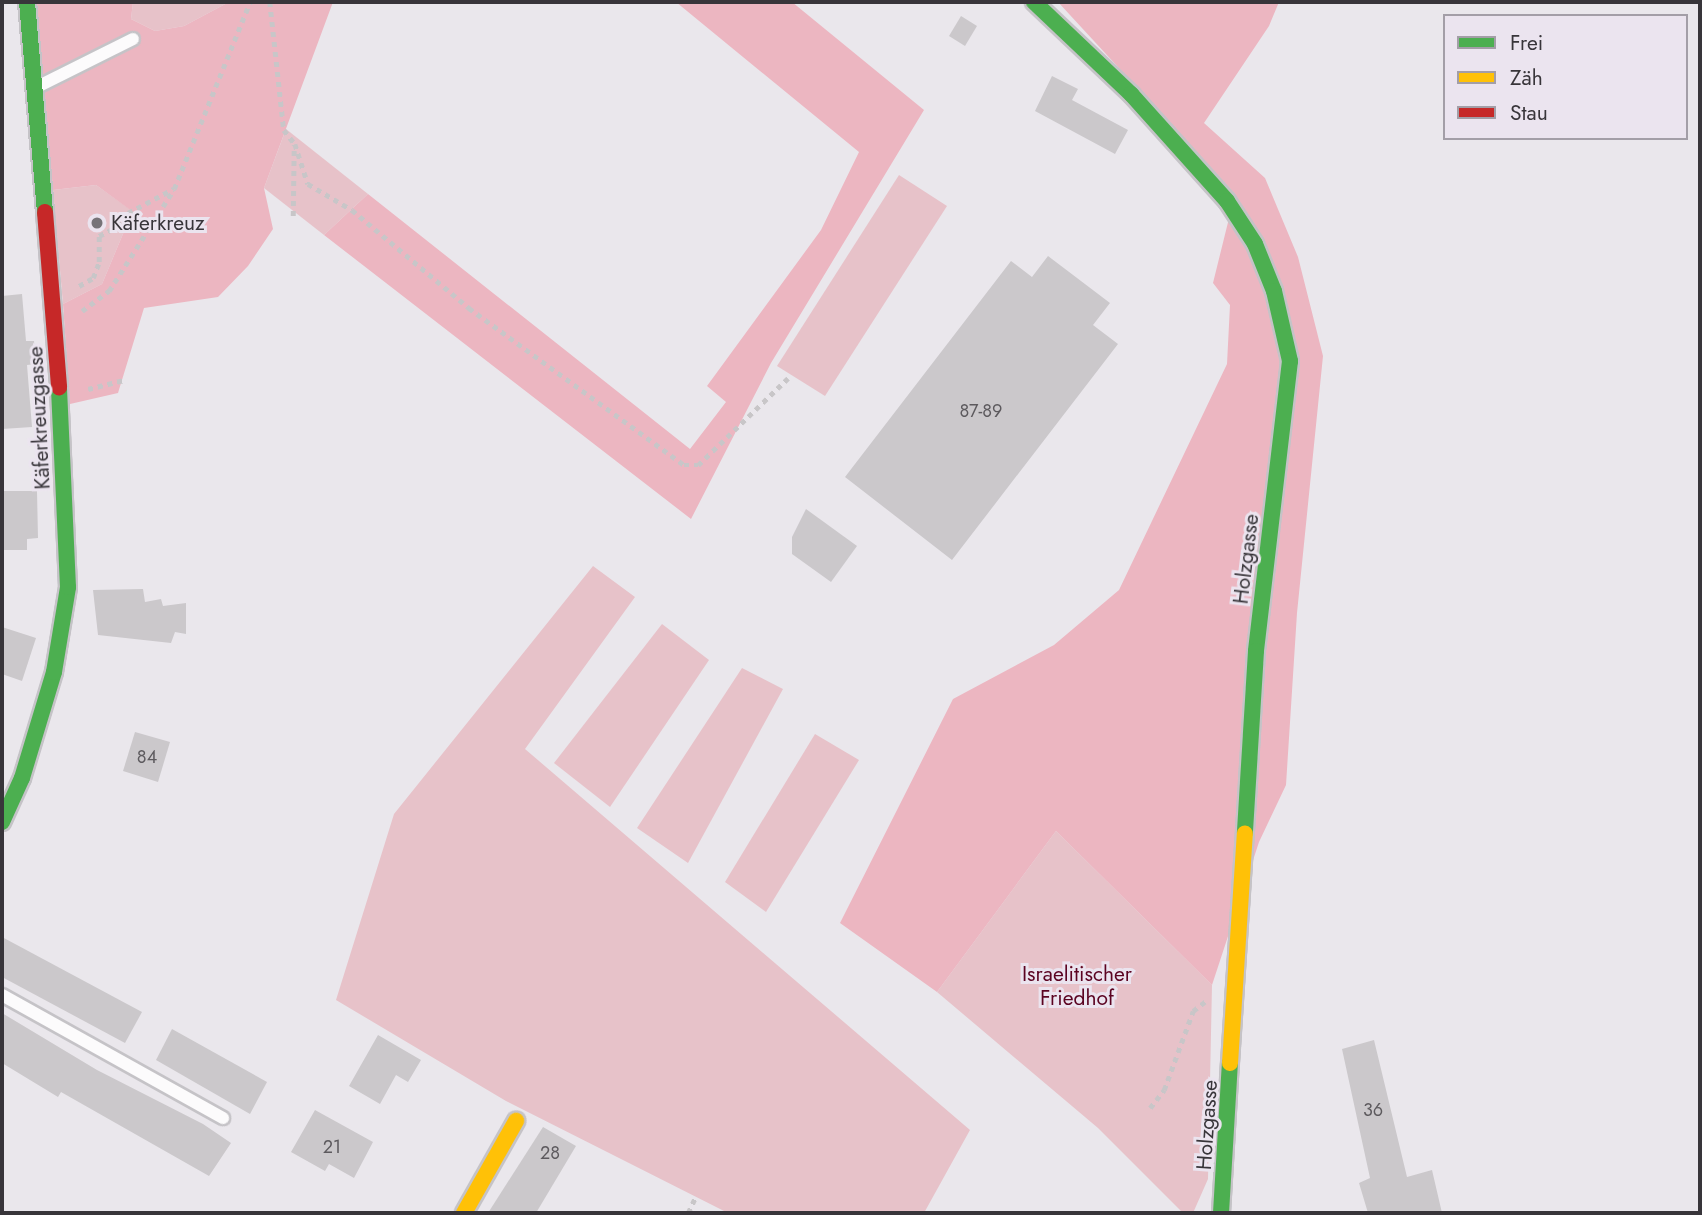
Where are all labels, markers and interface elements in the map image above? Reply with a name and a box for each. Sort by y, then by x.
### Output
legend [1443,14,1688,140]
text: Frei [1510,28,1543,58]
text: Zäh [1510,63,1543,93]
text: Stau [1510,98,1548,128]
place label: Käferkreuz [111,210,205,236]
marker: Käferkreuz [89,215,105,231]
street label: Käferkreuzgasse [23,346,55,490]
house number: 87-89 [960,400,1002,422]
street label: Holzgasse [1228,513,1264,605]
house number: 84 [137,746,157,768]
park label: Israelitischer Friedhof [1022,961,1132,1011]
street label: Holzgasse [1191,1079,1223,1171]
house number: 36 [1363,1099,1383,1121]
house number: 21 [323,1136,341,1158]
house number: 28 [540,1142,560,1164]

